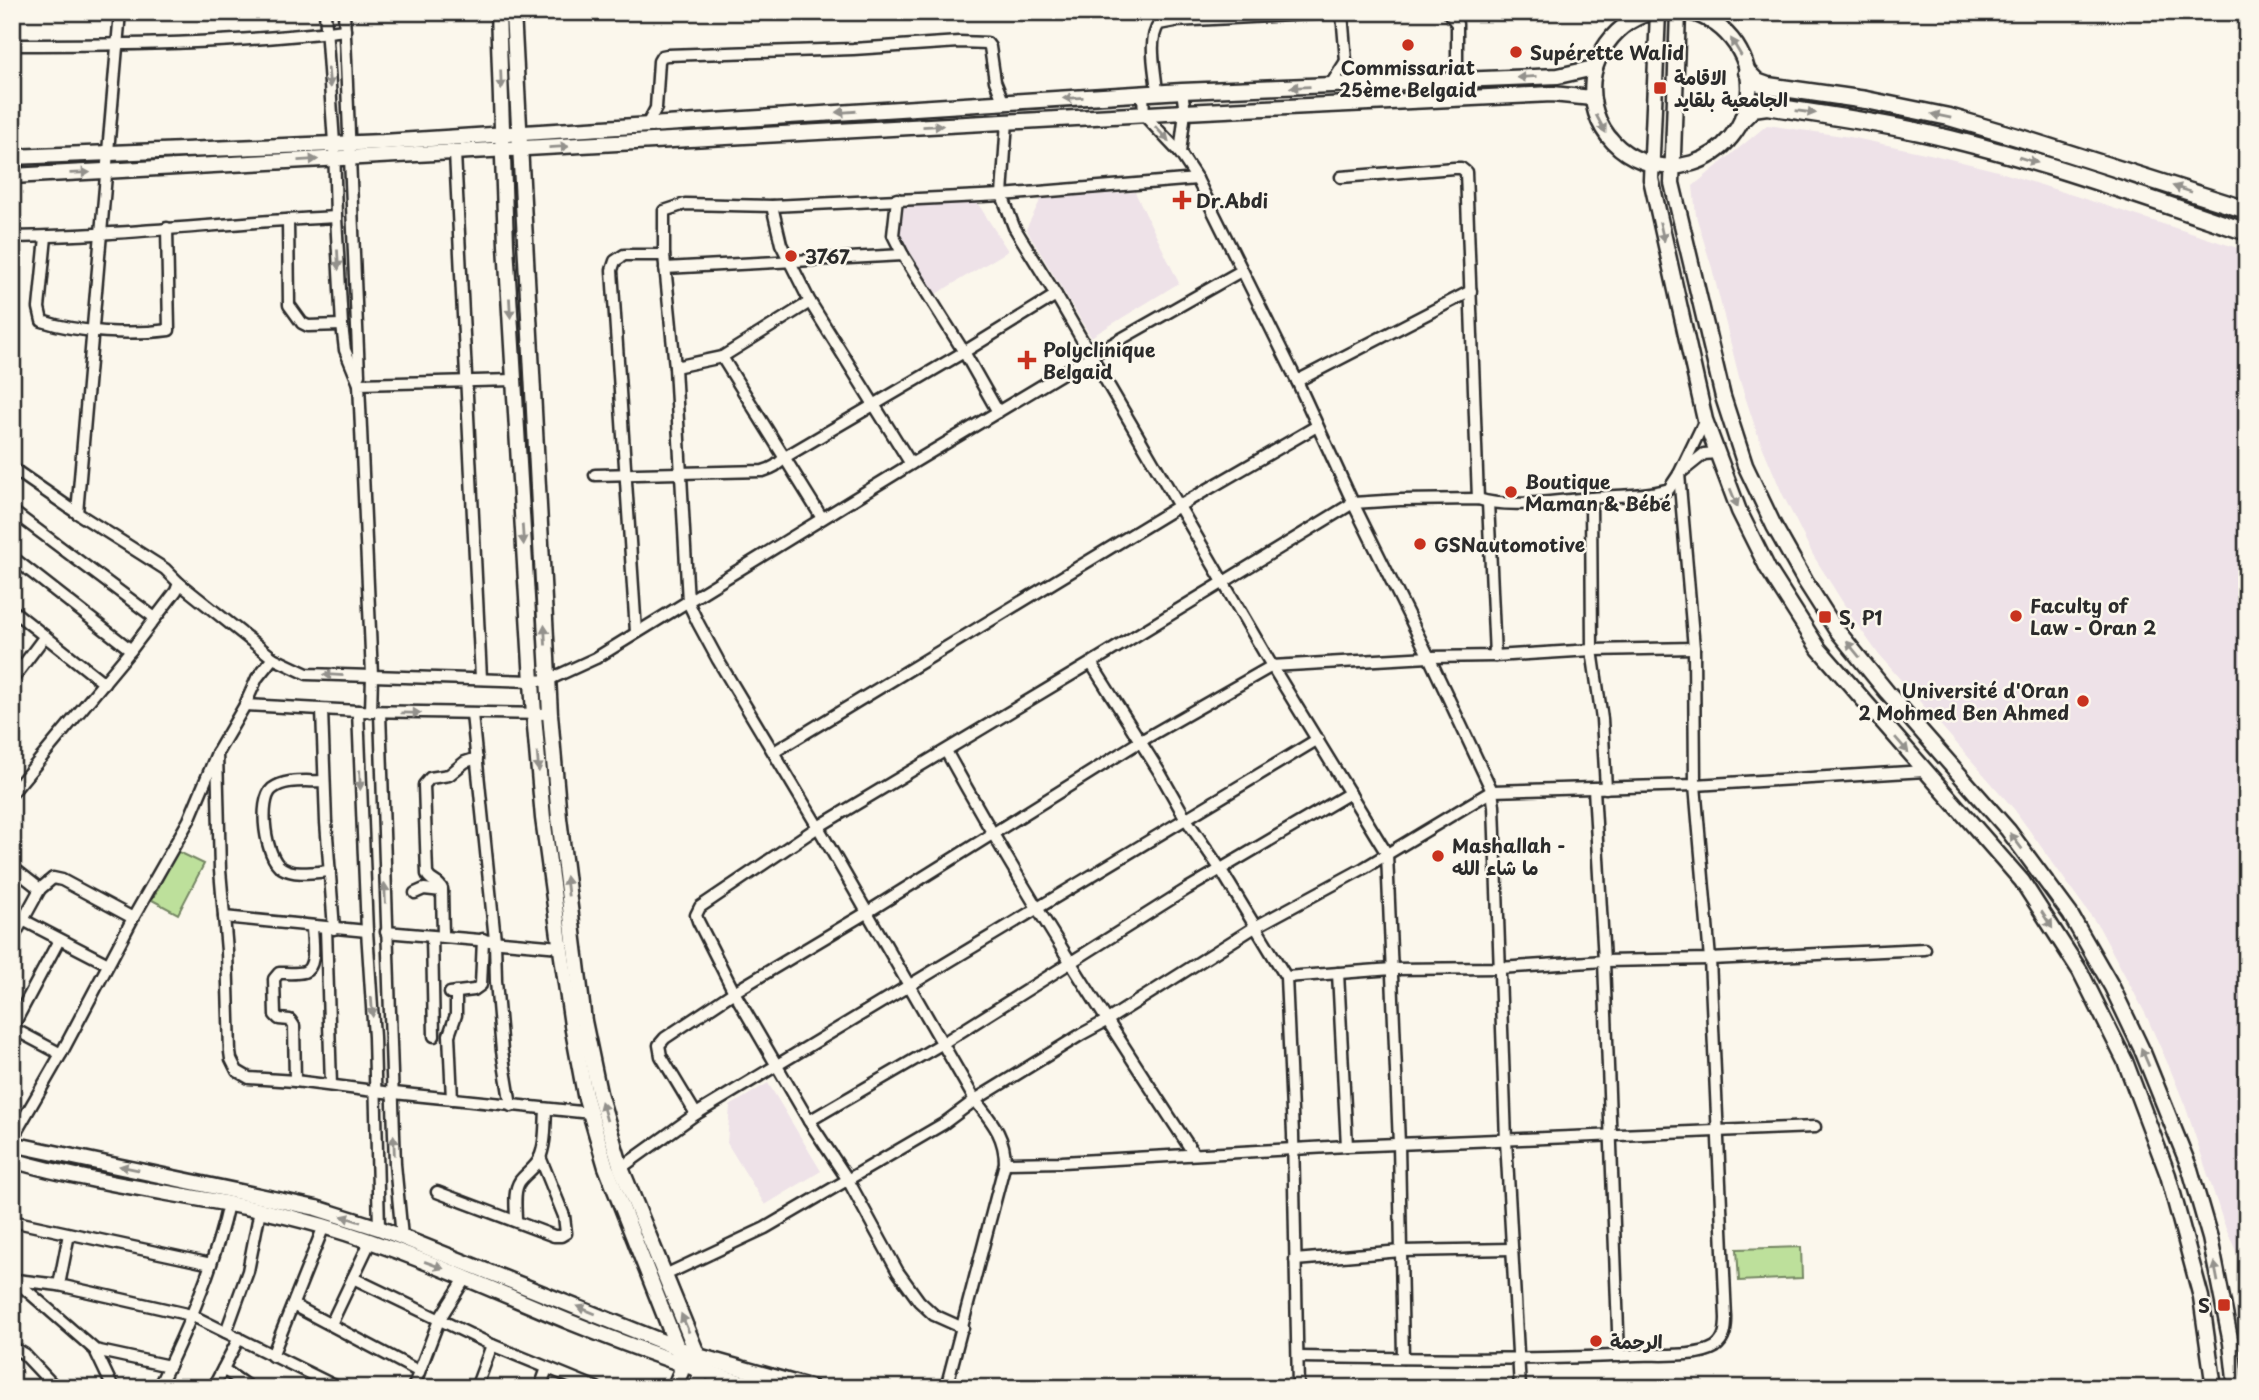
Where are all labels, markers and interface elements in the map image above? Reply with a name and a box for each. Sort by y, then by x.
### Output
marker: Commissariat 25ème Belgaid [1400,37,1416,53]
place label: Supérette Walid [1530,38,1685,66]
one-way arrow [1730,38,1743,57]
marker: Supérette Walid [1508,44,1524,60]
place label: Commissariat 25ème Belgaid [1339,53,1477,103]
place label: الاقامة الجامعية بلقايد [1674,63,1788,113]
one-way arrow [324,67,335,89]
one-way arrow [495,70,506,92]
one-way arrow [1516,72,1538,83]
marker: الاقامة الجامعية بلقايد [1652,80,1668,96]
one-way arrow [1289,82,1311,93]
one-way arrow [1061,92,1083,103]
one-way arrow [834,107,856,118]
one-way arrow [1795,107,1817,118]
one-way arrow [1930,110,1952,121]
one-way arrow [1596,114,1607,134]
one-way arrow [922,120,944,131]
one-way arrow [1154,125,1170,142]
one-way arrow [548,141,570,152]
one-way arrow [297,155,319,166]
one-way arrow [2018,156,2039,166]
one-way arrow [70,168,92,179]
one-way arrow [2171,184,2192,194]
place label: Dr.Abdi [1196,186,1268,214]
marker: Dr.Abdi [1174,192,1190,208]
one-way arrow [1657,221,1668,243]
place label: 3767 [805,242,850,270]
marker: 3767 [783,248,799,264]
one-way arrow [333,249,344,271]
one-way arrow [504,297,515,319]
place label: Polyclinique Belgaid [1043,335,1155,385]
marker: Polyclinique Belgaid [1017,350,1037,370]
place label: Boutique Maman & Bébé [1525,467,1671,517]
marker: Boutique Maman & Bébé [1503,484,1519,500]
one-way arrow [1728,488,1739,509]
one-way arrow [518,524,529,546]
place label: GSNautomotive [1434,530,1585,558]
marker: GSNautomotive [1412,536,1428,552]
place label: Faculty of Law - Oran 2 [2030,591,2156,641]
place label: S, P1 [1839,603,1882,631]
marker: Faculty of Law - Oran 2 [2008,608,2024,624]
marker: S, P1 [1817,609,1833,625]
one-way arrow [540,624,551,646]
one-way arrow [1846,641,1861,658]
one-way arrow [322,670,344,681]
place label: Université d'Oran 2 Mohmed Ben Ahmed [1858,676,2069,726]
marker: Université d'Oran 2 Mohmed Ben Ahmed [2075,693,2091,709]
one-way arrow [400,707,422,719]
one-way arrow [1894,736,1910,754]
one-way arrow [533,751,544,773]
one-way arrow [355,769,366,791]
place label: Mashallah - ما شاء الله [1452,831,1566,881]
one-way arrow [2009,832,2023,851]
marker: Mashallah - ما شاء الله [1430,848,1446,864]
one-way arrow [561,875,572,897]
one-way arrow [379,882,391,904]
one-way arrow [2040,911,2054,929]
one-way arrow [367,996,378,1018]
one-way arrow [2139,1047,2151,1067]
one-way arrow [599,1100,609,1121]
one-way arrow [389,1133,400,1155]
one-way arrow [118,1163,140,1174]
one-way arrow [340,1213,361,1224]
one-way arrow [424,1260,445,1271]
one-way arrow [2211,1261,2222,1283]
place label: S [2198,1291,2210,1319]
marker: S [2216,1297,2232,1313]
one-way arrow [575,1305,596,1316]
one-way arrow [679,1312,690,1333]
place label: الرحمة [1610,1327,1663,1355]
marker: الرحمة [1588,1333,1604,1349]

